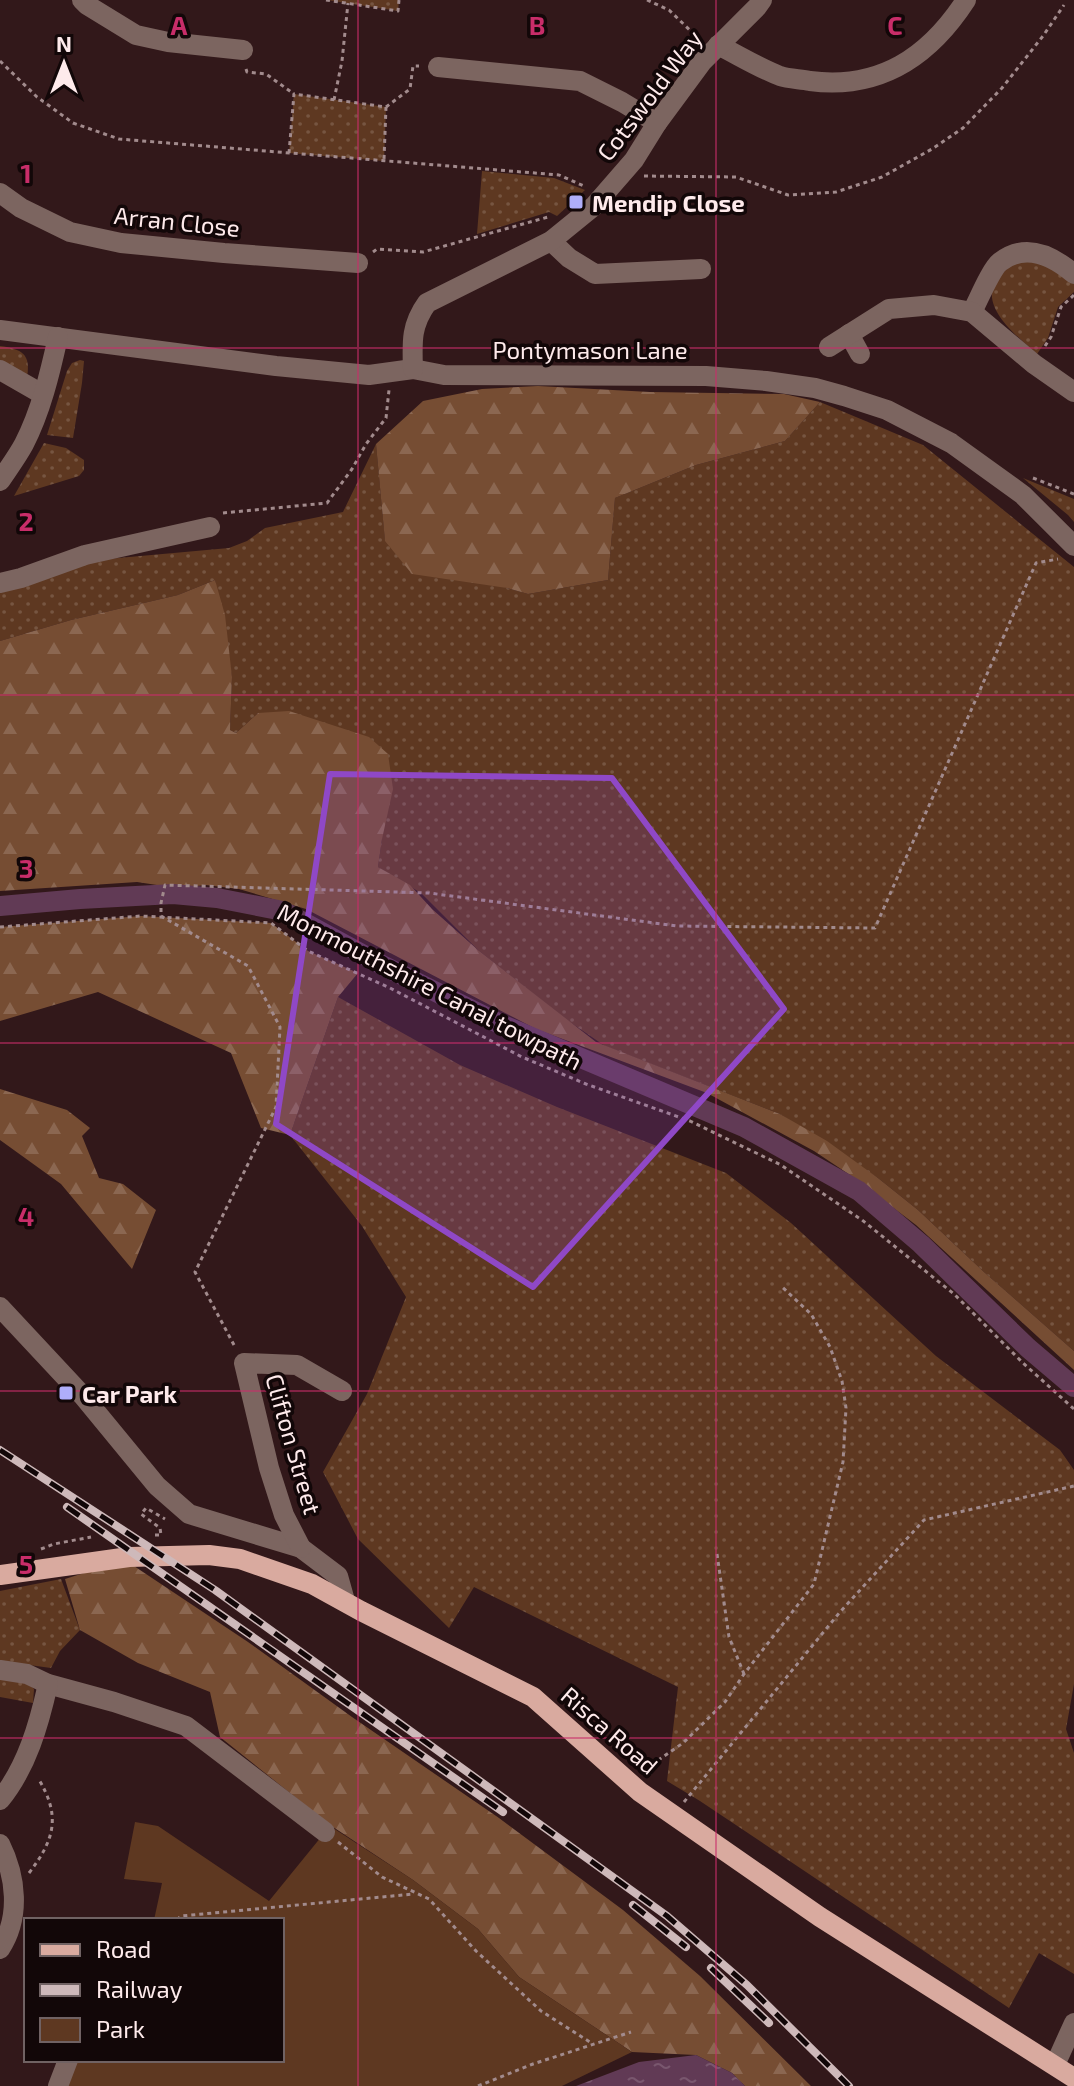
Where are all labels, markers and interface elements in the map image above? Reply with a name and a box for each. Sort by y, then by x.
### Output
text: A [171,9,188,40]
text: B [529,9,545,40]
text: C [887,9,903,40]
north arrow [24,24,104,104]
street label: Cotswold Way [590,24,708,166]
text: N [56,30,72,56]
text: 1 [20,157,32,188]
place label: Mendip Close [592,188,745,217]
marker: Mendip Close [567,193,585,211]
street label: Arran Close [113,200,241,242]
street label: Pontymason Lane [492,335,688,364]
text: 2 [18,505,34,536]
text: 3 [19,852,33,883]
street label: Monmouthshire Canal towpath [273,896,587,1076]
text: 4 [18,1200,34,1231]
street label: Clifton Street [260,1370,328,1518]
place label: Car Park [82,1379,177,1408]
marker: Car Park [57,1384,75,1402]
text: 5 [19,1548,33,1579]
street label: Risca Road [556,1680,664,1780]
legend [24,1918,284,2062]
text: Road [96,1934,151,1963]
text: Railway [96,1974,183,2003]
text: Park [96,2014,145,2043]

